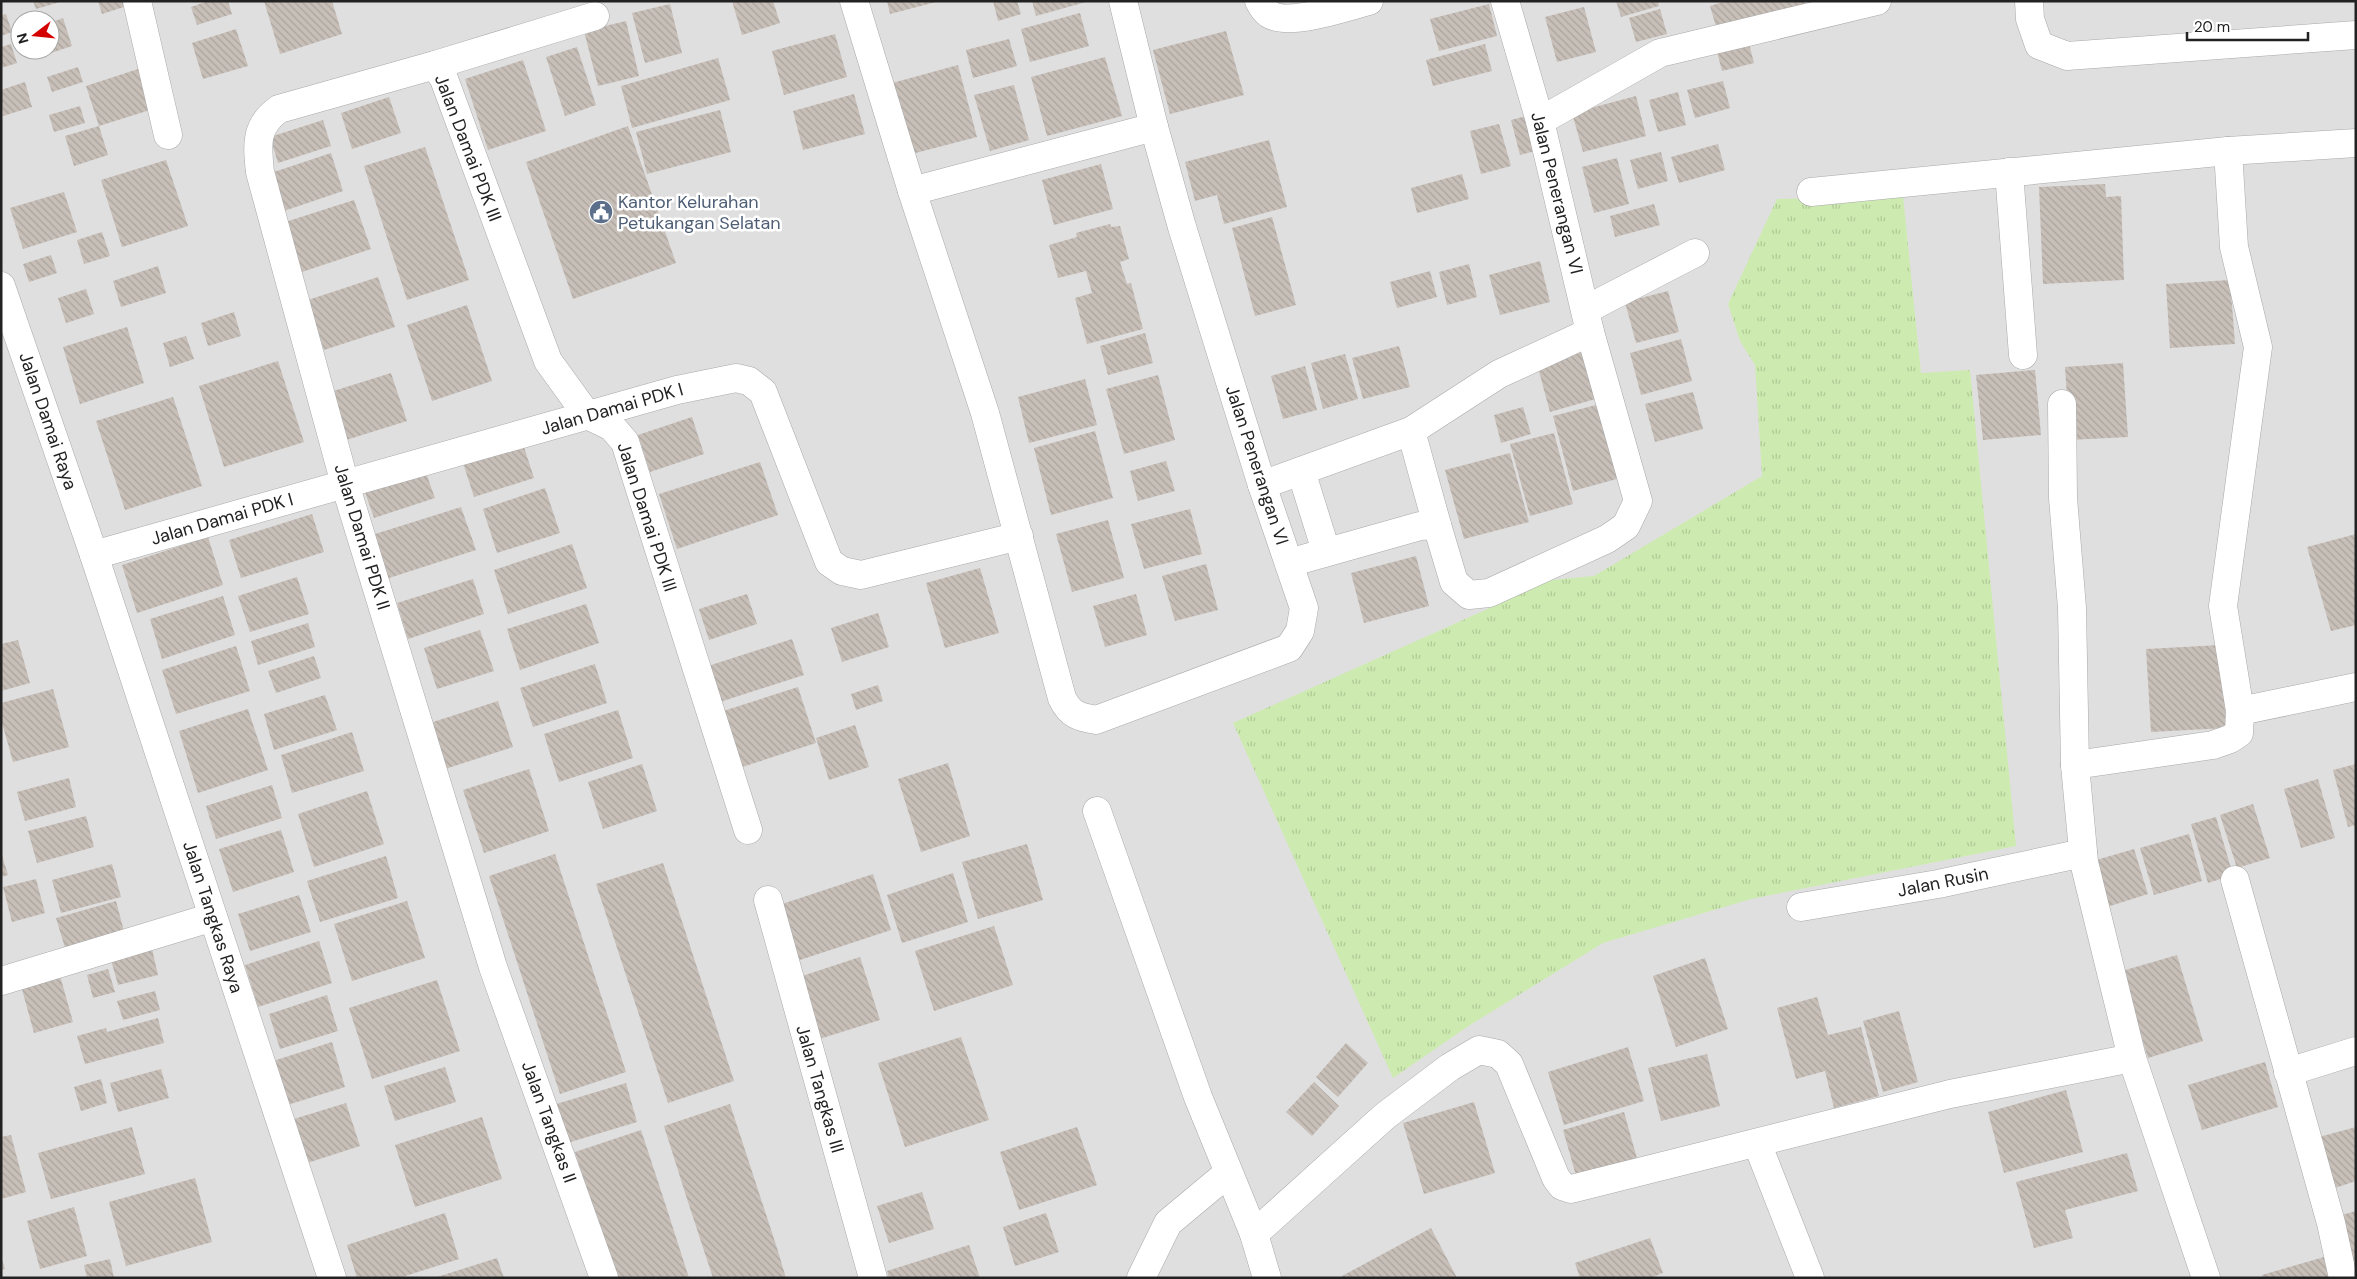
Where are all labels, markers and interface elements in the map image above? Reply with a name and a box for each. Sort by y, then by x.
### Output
north arrow [10,10,60,60]
scale bar [2187,10,2308,42]
text: 20 m [2194,17,2230,37]
text: N [12,31,33,46]
street label: Jalan Damai PDK III [429,71,507,225]
street label: Jalan Penerangan VI [1525,109,1589,277]
place label: Kantor Kelurahan Petukangan Selatan [618,190,781,235]
public building icon: Kantor Kelurahan Petukangan Selatan [588,199,614,225]
street label: Jalan Damai Raya [13,349,83,493]
street label: Jalan Damai PDK I [538,377,686,441]
street label: Jalan Penerangan VI [1220,382,1294,548]
street label: Jalan Damai PDK III [612,439,682,595]
street label: Jalan Damai PDK II [328,461,396,613]
street label: Jalan Damai PDK I [148,487,296,551]
street label: Jalan Tangkas Raya [177,838,249,996]
street label: Jalan Rusin [1895,861,1991,903]
street label: Jalan Tangkas III [790,1022,850,1156]
street label: Jalan Tangkas II [516,1058,582,1186]

